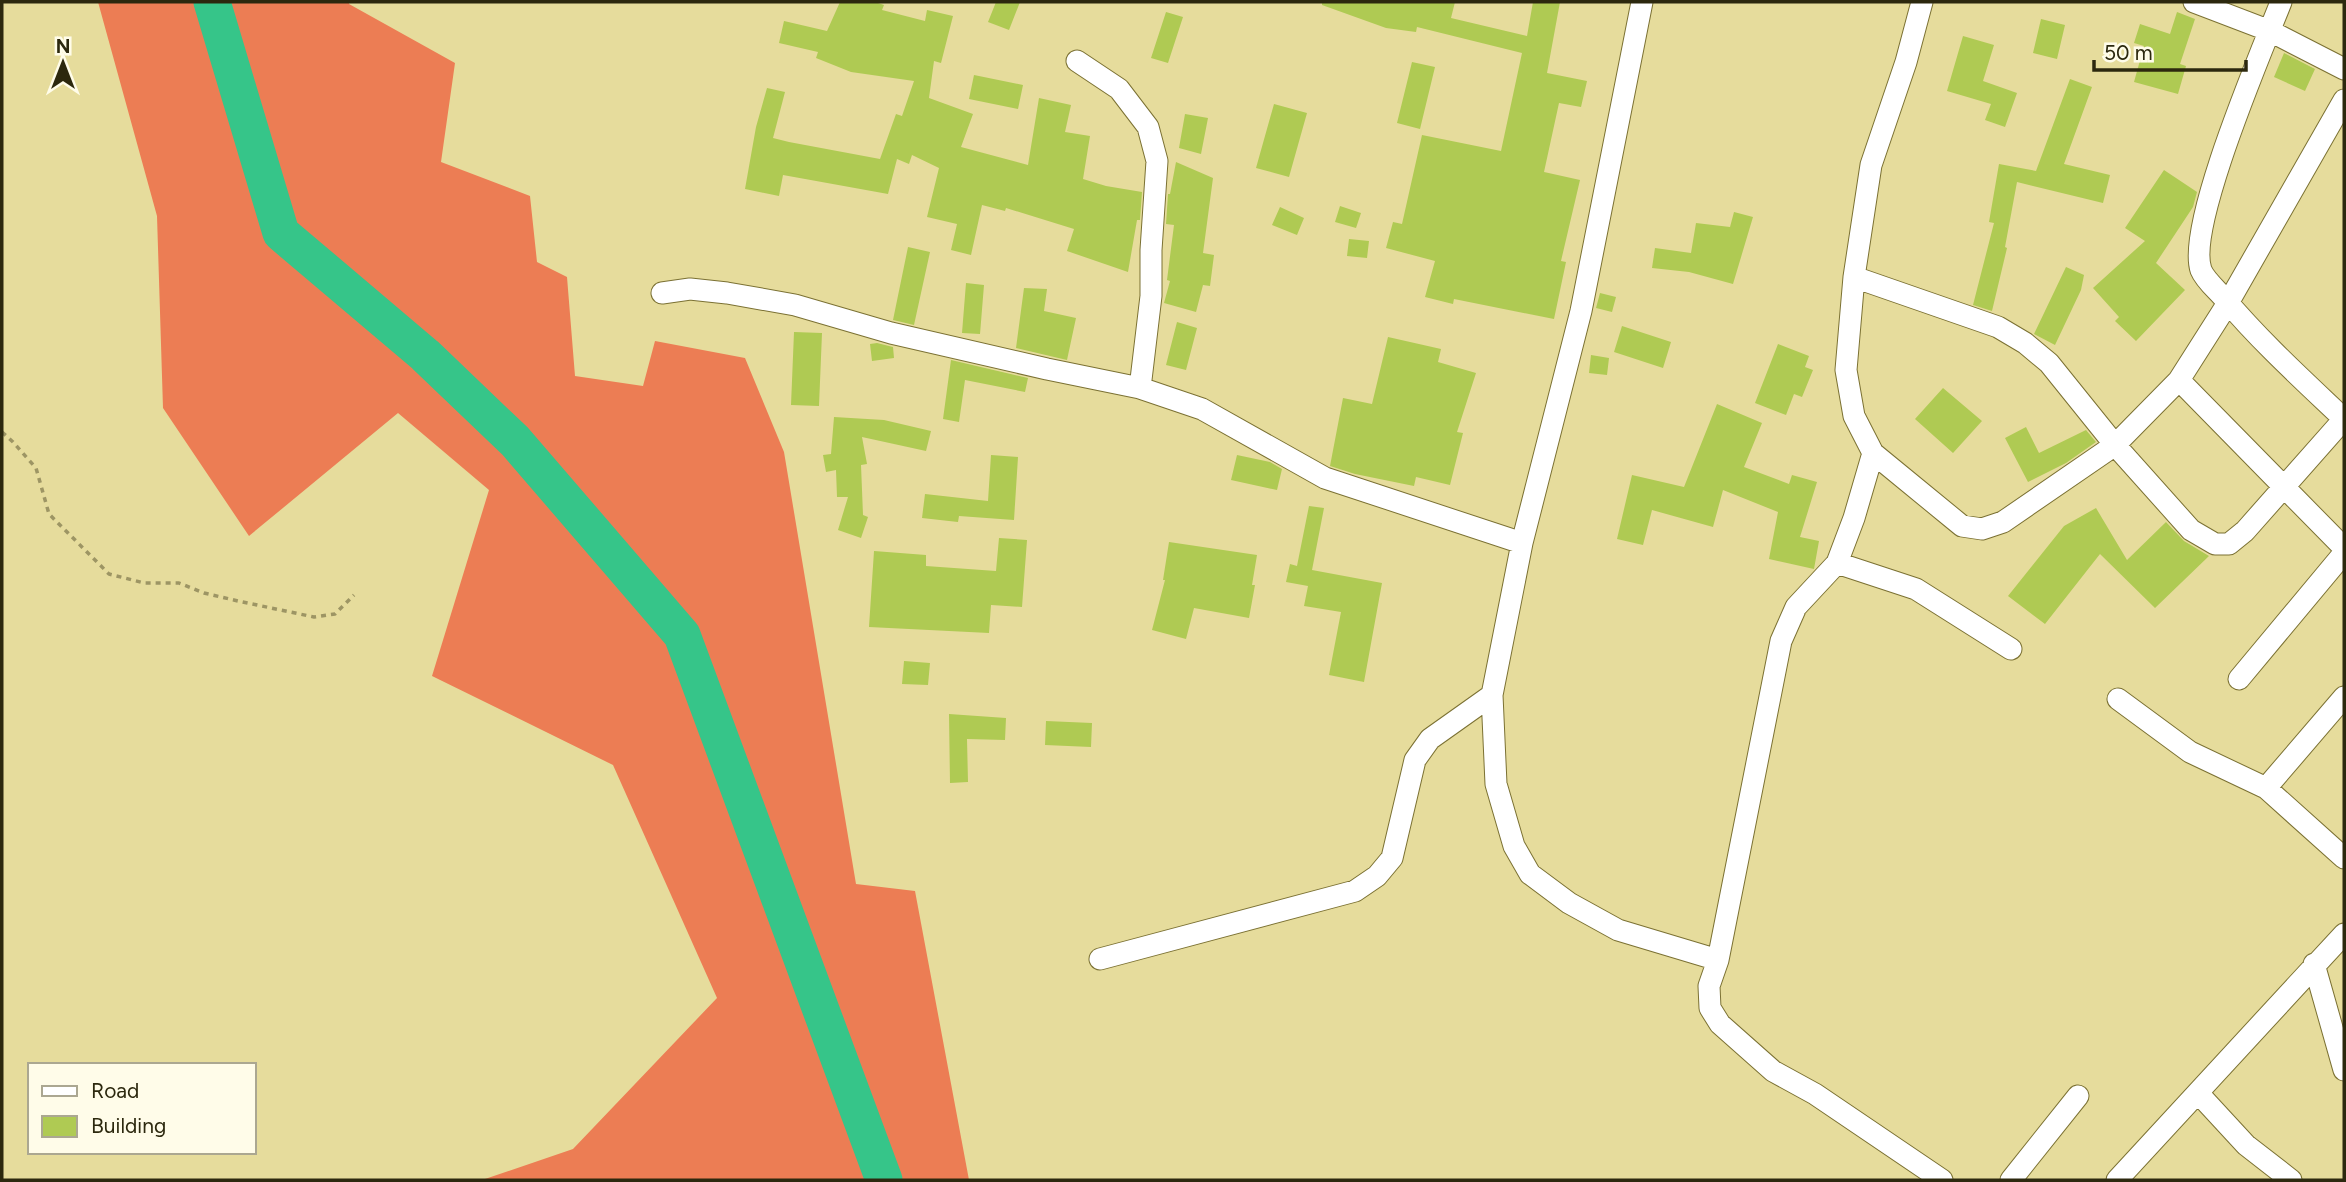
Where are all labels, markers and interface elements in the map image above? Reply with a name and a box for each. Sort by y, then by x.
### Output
north arrow [28,28,98,98]
scale bar [2094,28,2246,72]
text: N [56,35,70,58]
text: 50 m [2104,40,2153,65]
legend [28,1063,256,1154]
text: Road [91,1078,139,1103]
text: Building [91,1113,166,1138]

